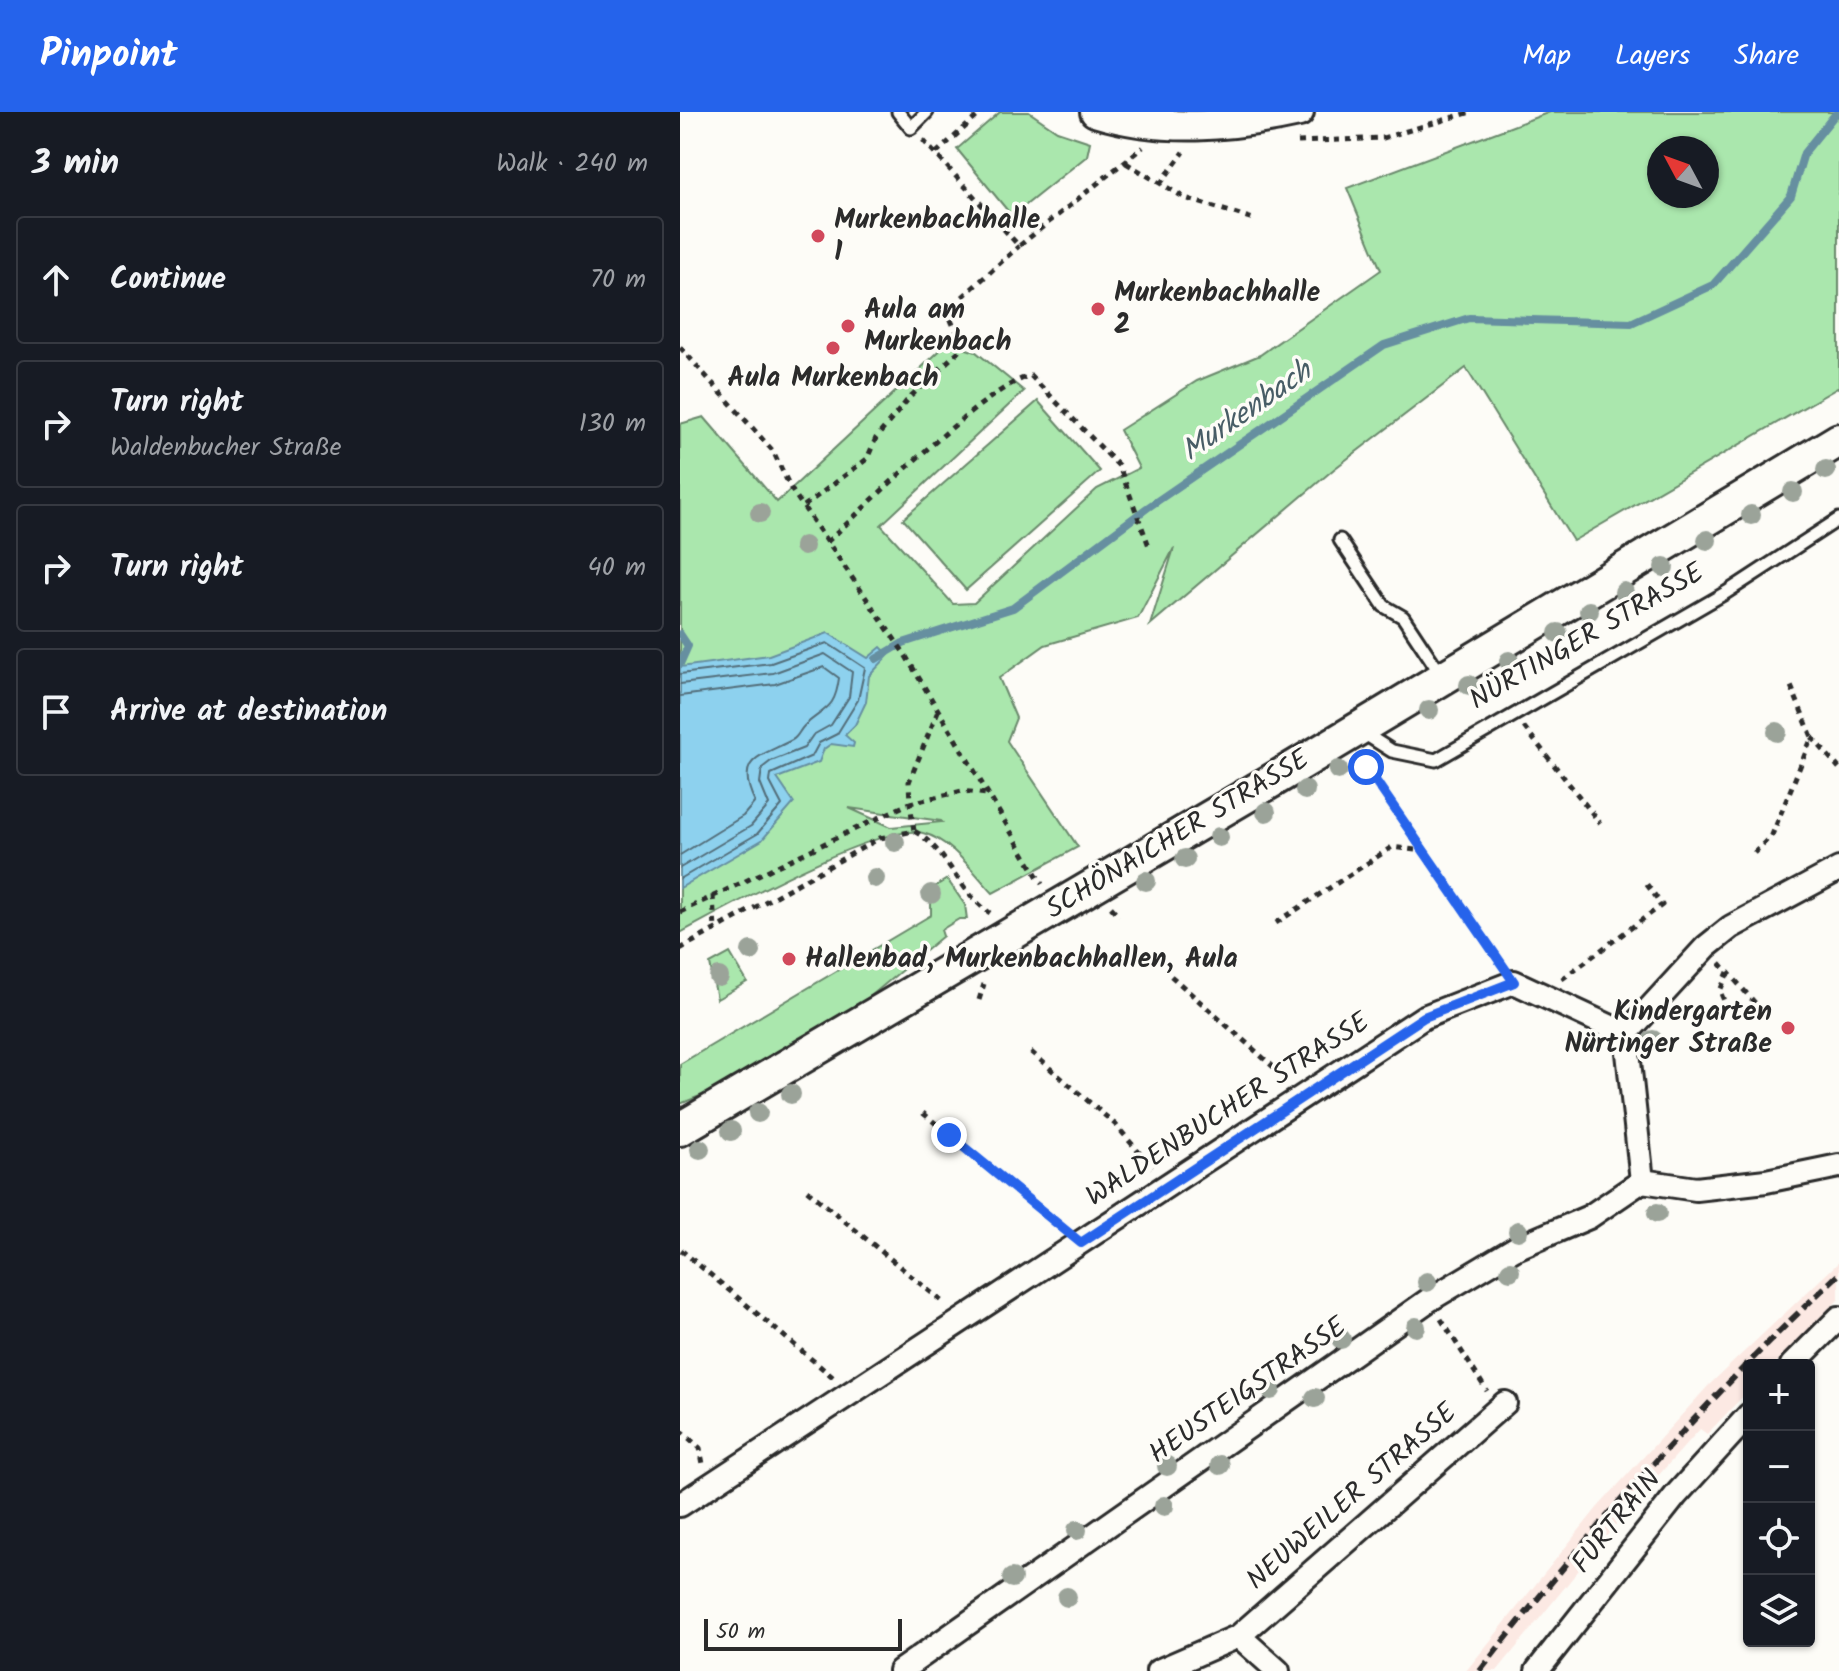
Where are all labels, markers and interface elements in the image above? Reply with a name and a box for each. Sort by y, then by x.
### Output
text: Pinpoint [40,26,178,86]
text: Map [1522,34,1571,79]
text: Layers [1615,34,1690,79]
text: Share [1734,34,1799,79]
north arrow [1647,136,1719,208]
text: 3 min [32,137,119,191]
text: Walk · 240 m [496,143,648,185]
place label: Murkenbachhalle 1 [834,198,1040,275]
marker: Murkenbachhalle 1 [809,227,827,245]
text: Continue [110,256,226,304]
icon: ahead [34,258,78,302]
text: 70 m [590,259,646,301]
place label: Murkenbachhalle 2 [1114,271,1320,348]
place label: Aula am Murkenbach [864,288,1012,365]
marker: Murkenbachhalle 2 [1089,300,1107,318]
marker: Aula am Murkenbach [839,317,857,335]
marker: Aula Murkenbach [824,339,842,357]
water label: Murkenbach [1171,347,1325,475]
place label: Aula Murkenbach [727,356,939,401]
text: Turn right [110,379,243,427]
icon: right [34,402,78,446]
text: 130 m [579,403,646,445]
text: Waldenbucher Straße [110,427,341,469]
text: Turn right [110,544,243,592]
icon: right [34,546,78,590]
text: 40 m [588,547,646,589]
street label: NÜRTINGER STRASSE [1461,551,1713,723]
text: Arrive at destination [110,688,387,736]
icon: arrive [34,690,78,734]
street label: SCHÖNAICHER STRASSE [1037,738,1319,932]
route start [1348,749,1384,785]
place label: Hallenbad, Murkenbachhallen, Aula [805,937,1238,982]
marker: Hallenbad, Murkenbachhallen, Aula [780,950,798,968]
place label: Kindergarten Nürtinger Straße [1564,990,1772,1067]
street label: WALDENBUCHER STRASSE [1077,1001,1380,1219]
marker: Kindergarten Nürtinger Straße [1779,1019,1797,1037]
route end [931,1117,967,1153]
street label: HEUSTEIGSTRASSE [1140,1305,1357,1476]
map controls [1743,1359,1815,1647]
button: + [1743,1359,1815,1431]
street label: NEUWEILER STRASSE [1236,1392,1468,1602]
button: − [1743,1431,1815,1503]
street label: FURTRAIN [1561,1460,1673,1584]
button: locate [1743,1503,1815,1575]
button: layers [1743,1575,1815,1647]
scale bar [704,1615,902,1651]
text: 50 m [716,1615,765,1650]

